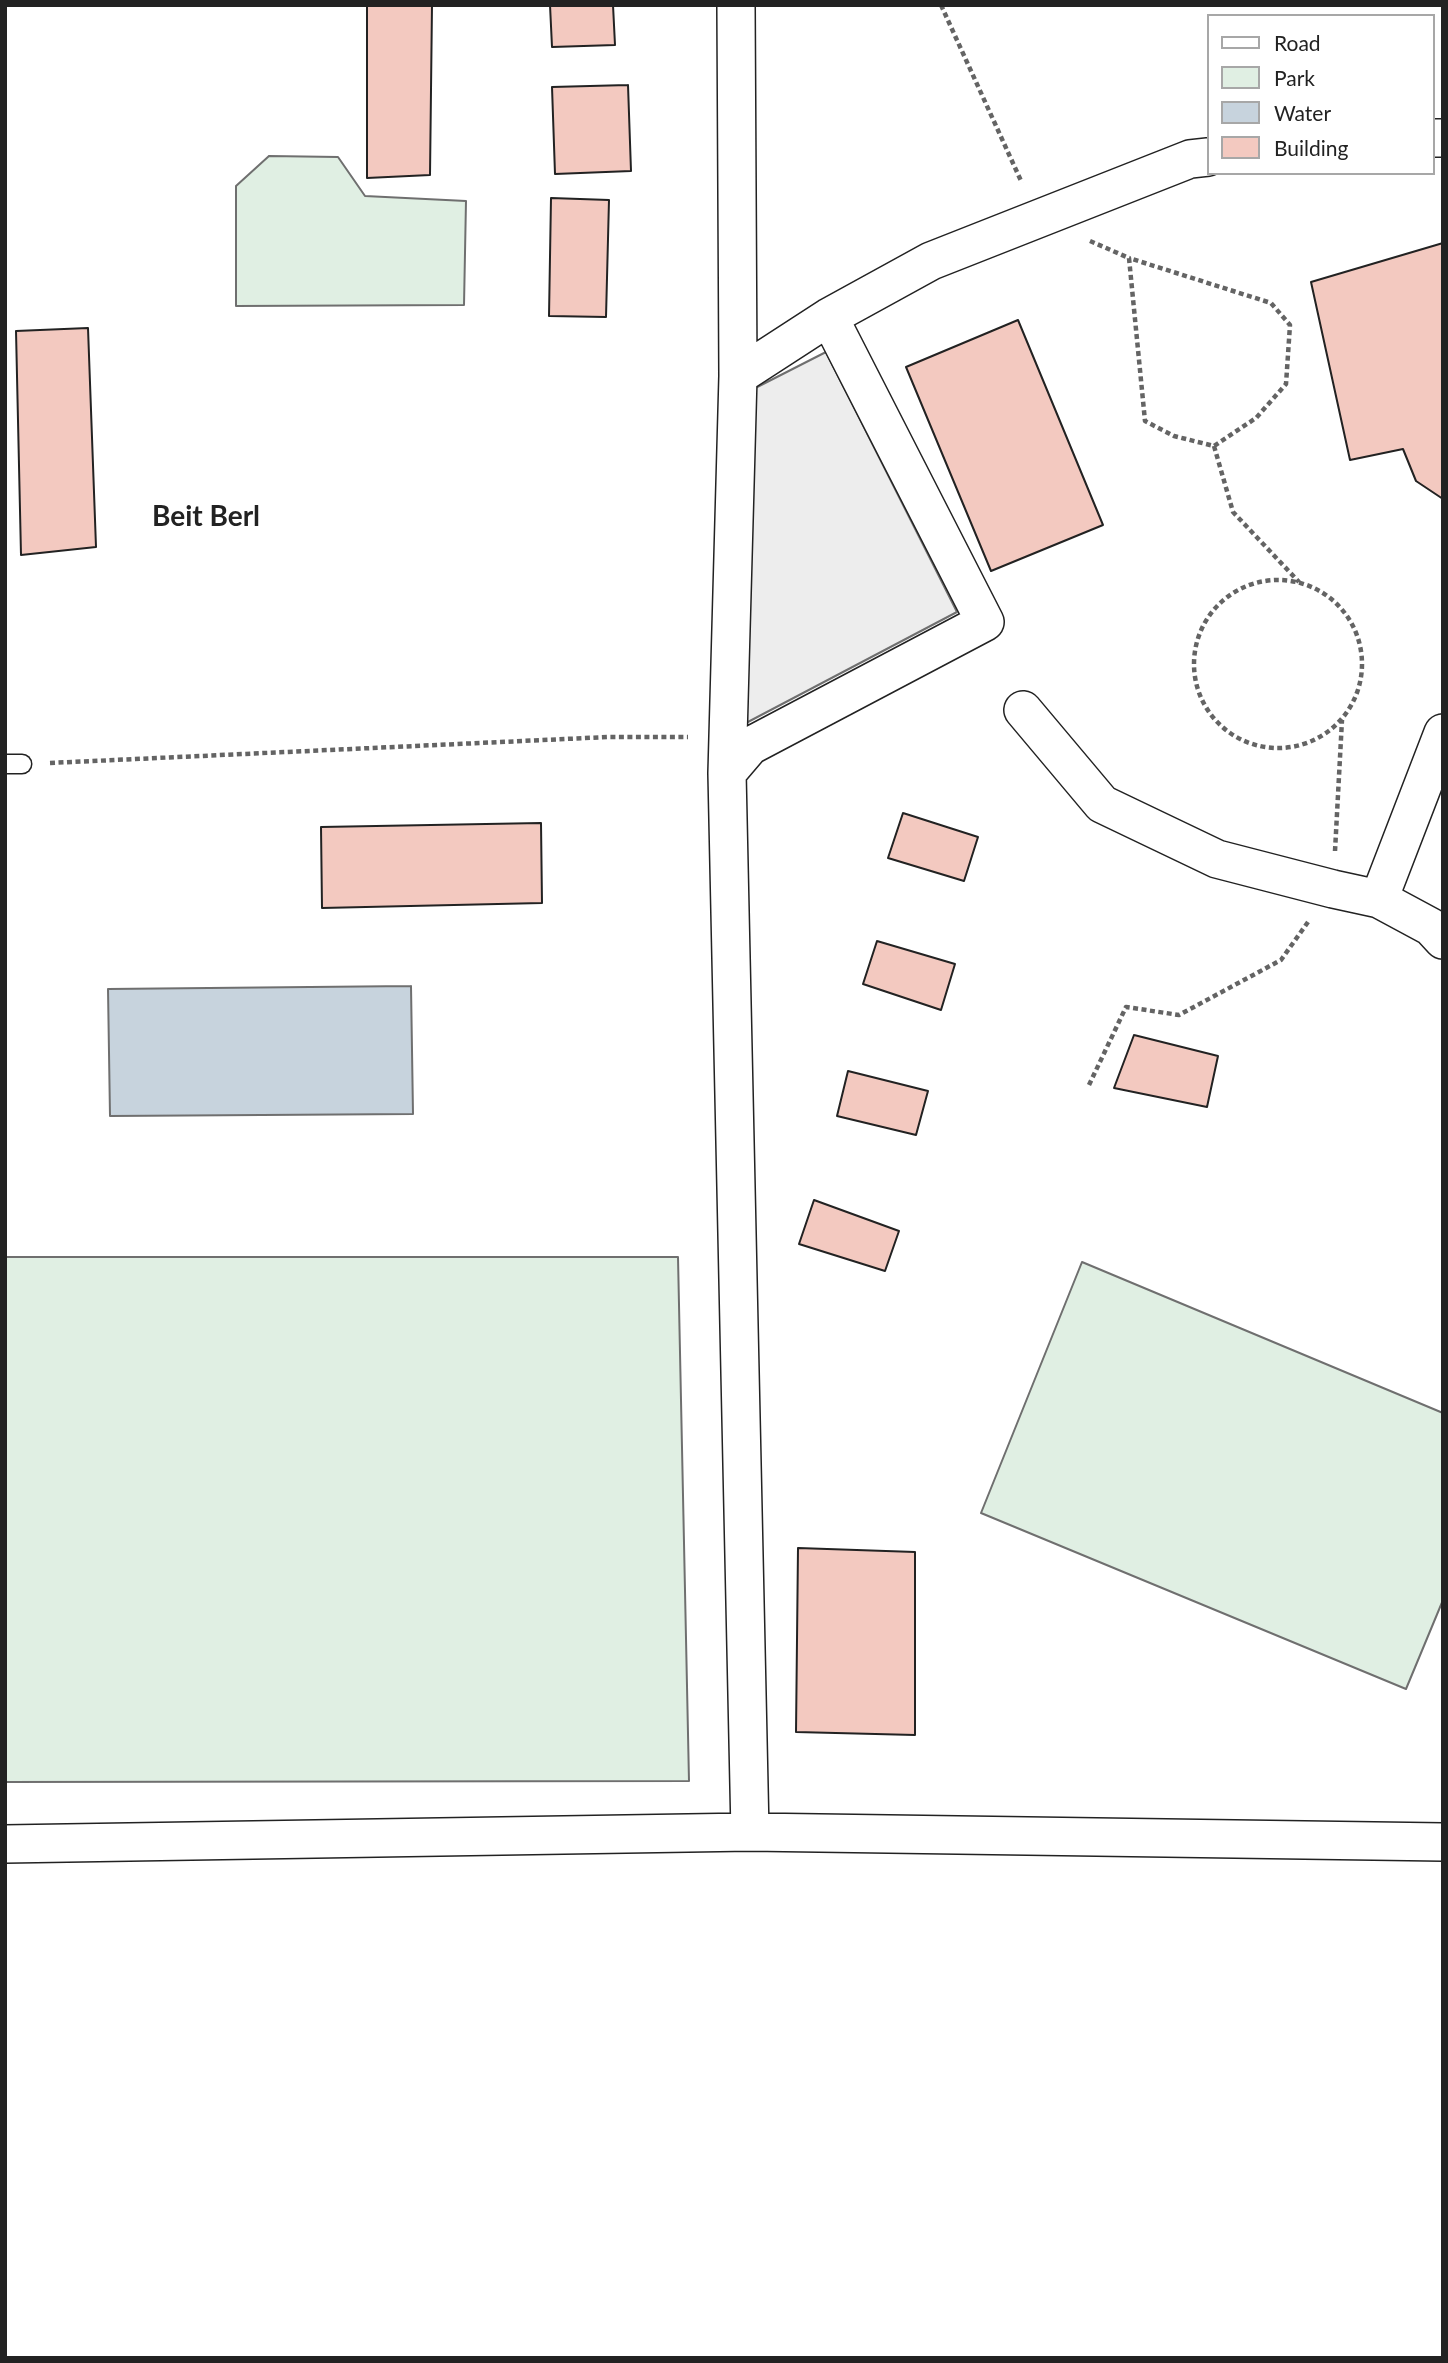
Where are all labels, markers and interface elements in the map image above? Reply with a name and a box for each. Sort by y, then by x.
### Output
legend [1206,14,1434,175]
text: Road [1274,30,1321,55]
text: Park [1274,65,1315,90]
text: Water [1274,100,1331,125]
text: Building [1274,135,1349,160]
district label: Beit Berl [152,500,260,534]

